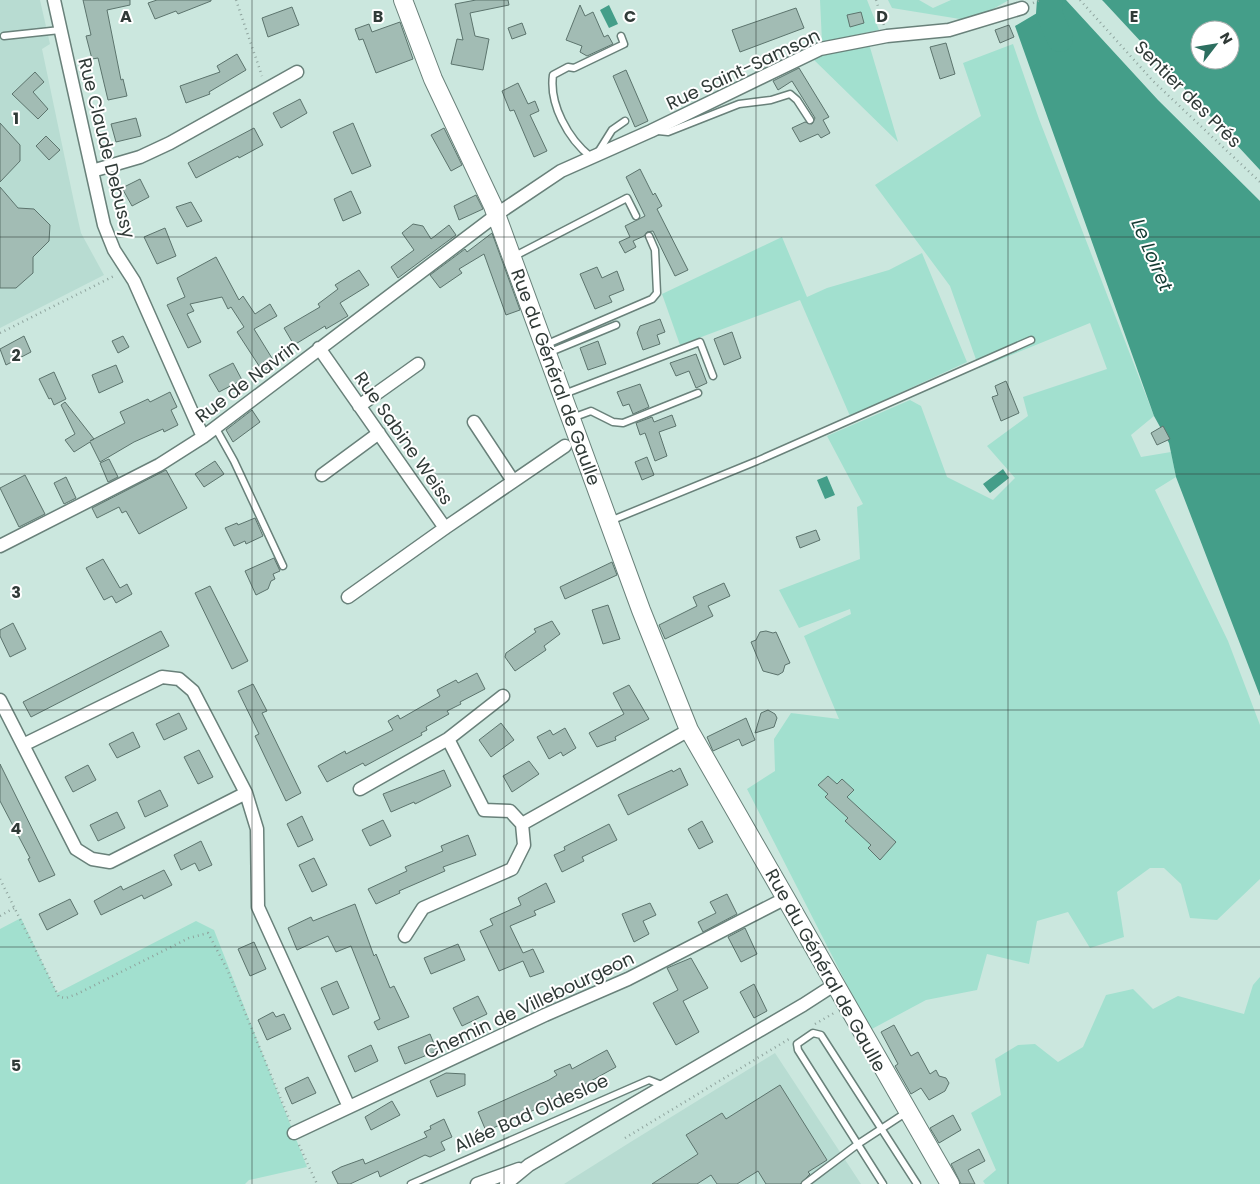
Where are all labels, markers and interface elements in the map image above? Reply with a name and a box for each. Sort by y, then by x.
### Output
text: A [120,5,132,28]
text: B [373,5,383,28]
text: C [624,5,636,28]
text: D [876,5,888,28]
text: E [1130,5,1138,28]
north arrow [1190,20,1240,70]
street label: Rue Saint-Samson [662,22,824,116]
text: N [1215,29,1237,48]
street label: Sentier des Prés [1129,35,1247,153]
street label: Rue Claude Debussy [72,55,142,241]
text: 1 [13,107,19,130]
water label: Le Loiret [1125,215,1180,296]
street label: Rue du Général de Gaulle [505,265,607,489]
street label: Rue de Navrin [190,334,304,428]
text: 2 [11,344,21,367]
street label: Rue Sabine Weiss [349,366,459,510]
text: 3 [11,581,21,604]
text: 4 [11,817,22,840]
street label: Rue du Général de Gaulle [760,864,892,1076]
street label: Chemin de Villebourgeon [420,945,638,1065]
text: 5 [11,1054,21,1077]
street label: Allée Bad Oldesloe [450,1068,612,1158]

